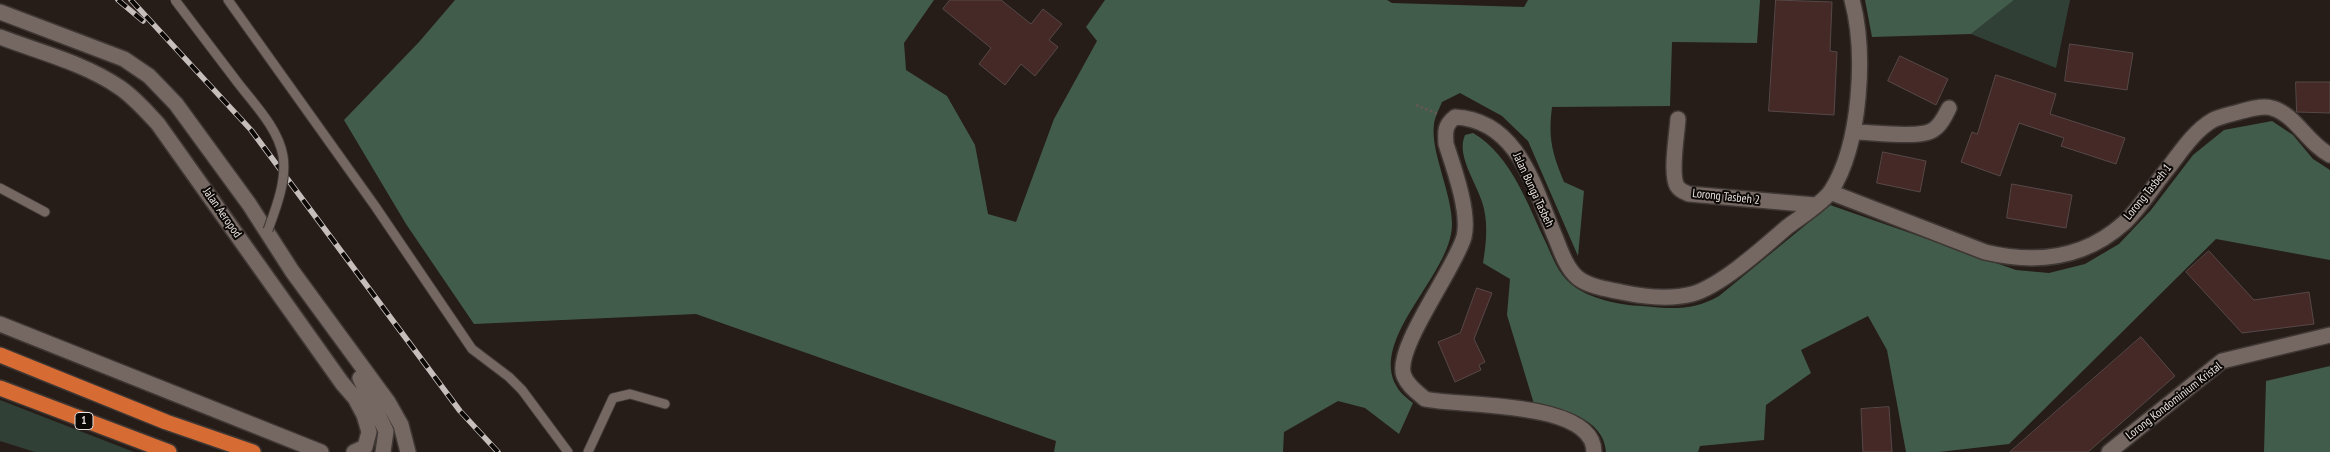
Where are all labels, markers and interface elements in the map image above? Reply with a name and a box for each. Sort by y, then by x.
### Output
street label: Jalan Bunga Tasbeh [1509,151,1557,229]
street label: Lorong Tasbeh 1 [2121,161,2175,223]
street label: Jalan Aeropod [200,185,244,241]
street label: Lorong Tasbeh 2 [1692,186,1760,208]
street label: Lorong Kondominium Kristal [2123,359,2225,443]
road number: 1 [75,412,93,430]

